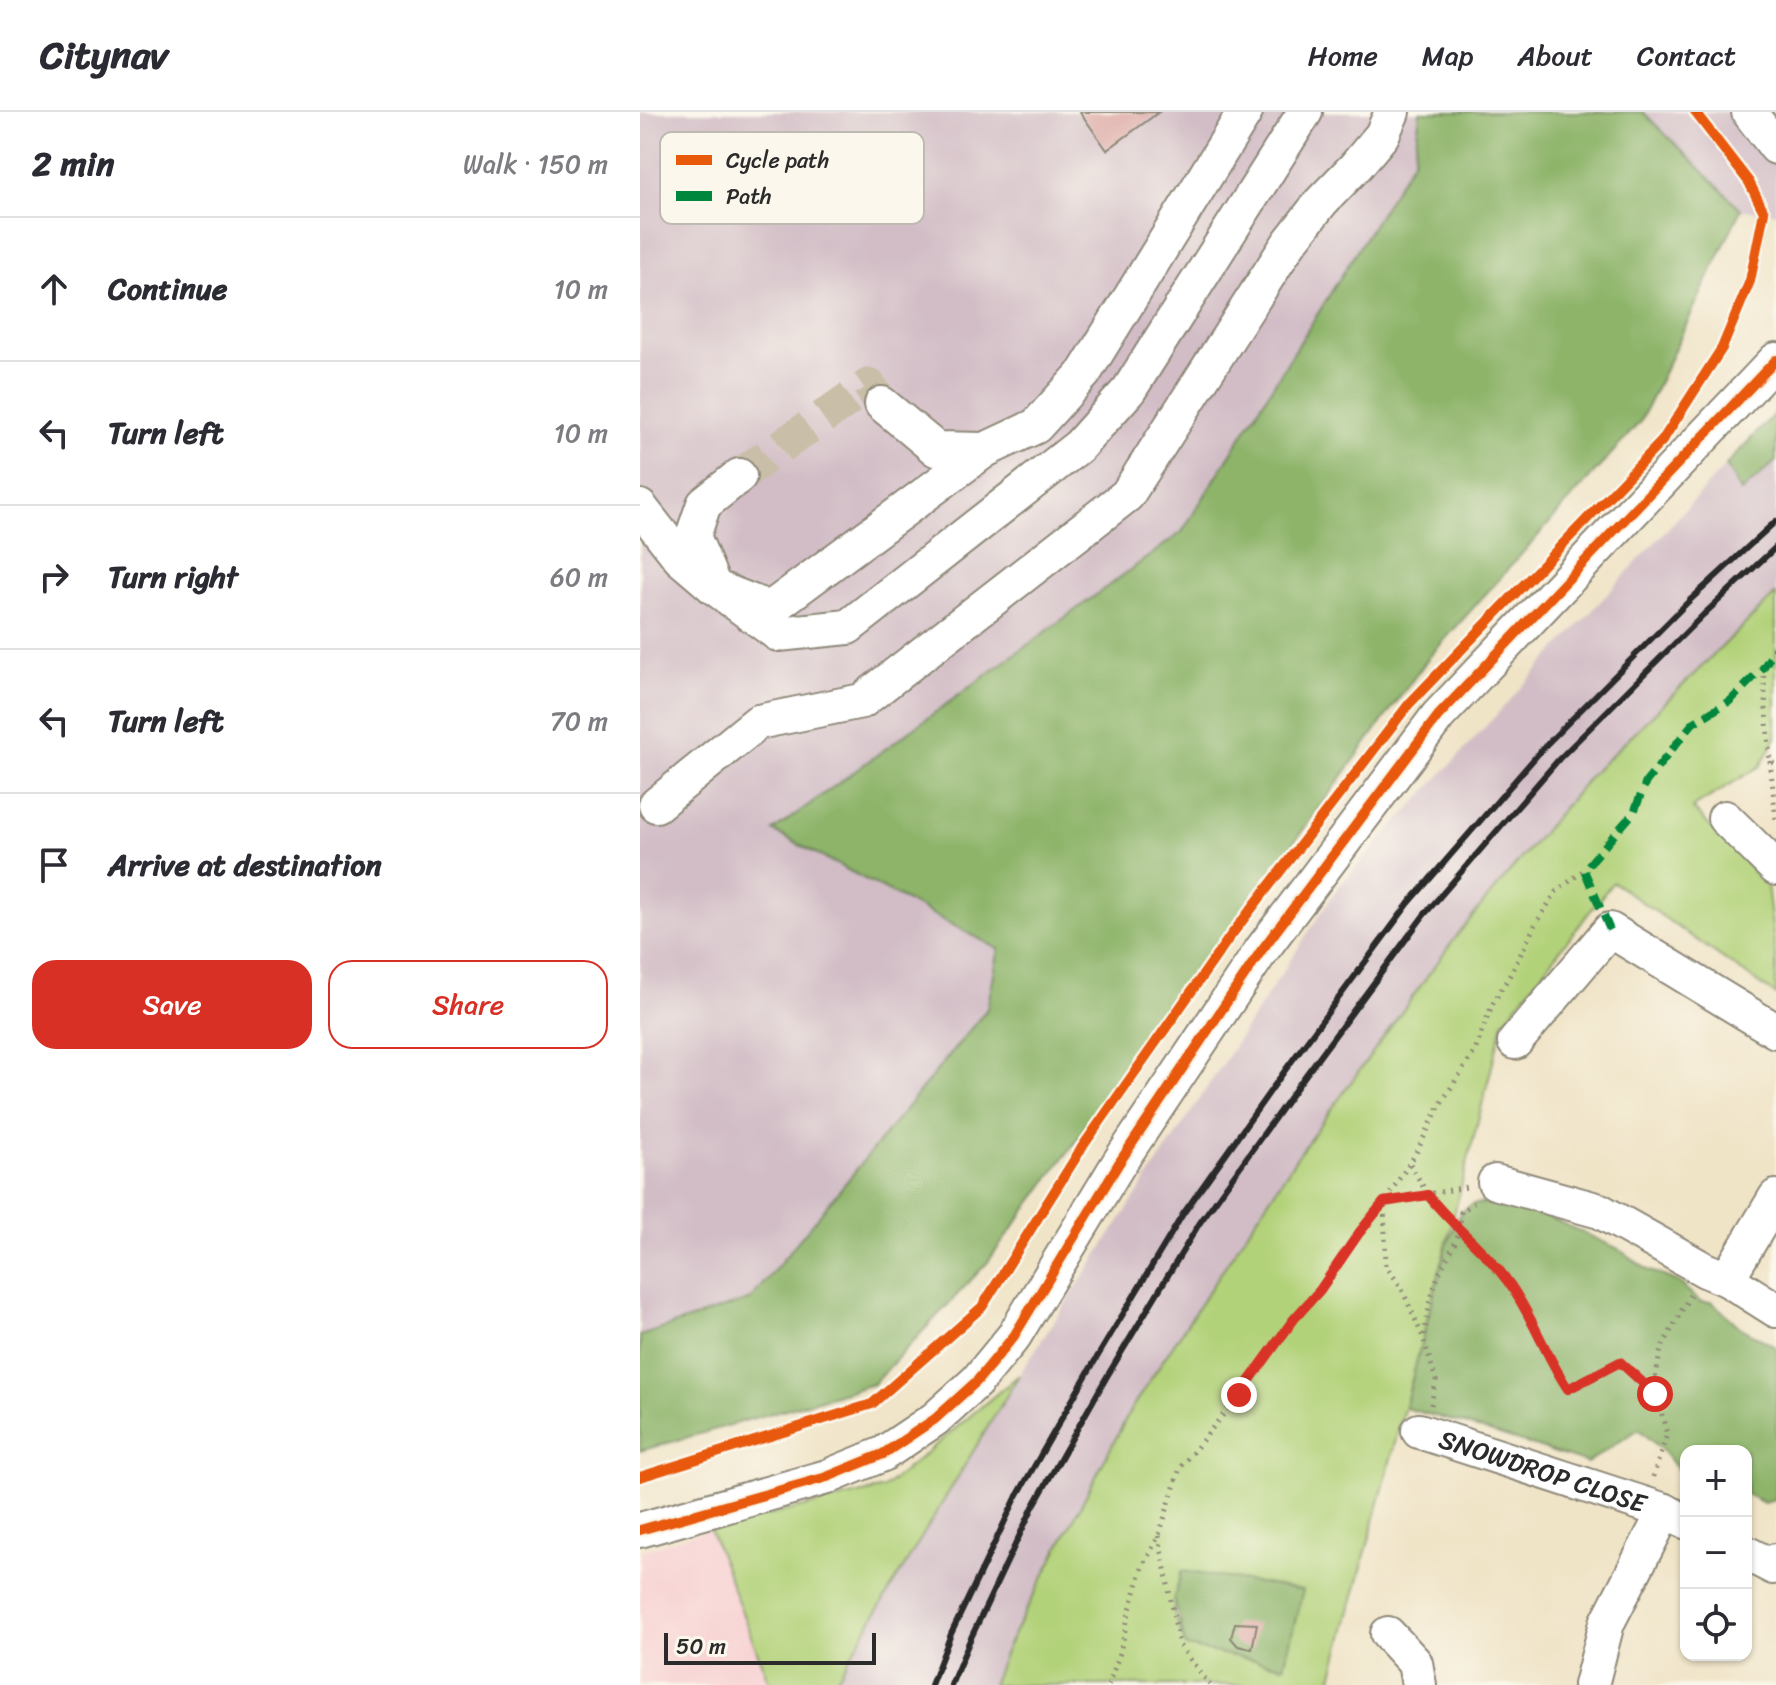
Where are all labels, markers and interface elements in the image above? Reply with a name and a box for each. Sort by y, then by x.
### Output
text: Citynav [40,22,168,89]
text: Home [1308,31,1378,80]
text: Map [1422,31,1473,80]
text: About [1517,31,1593,80]
text: Contact [1637,31,1736,80]
legend [660,132,924,224]
text: 2 min [32,134,114,194]
text: Walk · 150 m [463,141,608,187]
text: Cycle path [726,141,829,180]
text: Path [726,177,772,216]
text: Continue [108,262,227,316]
text: 10 m [554,266,608,312]
icon: ahead [32,267,76,311]
text: Turn left [108,406,224,460]
text: 10 m [554,410,608,456]
icon: left [32,411,76,455]
text: Turn right [108,550,238,604]
text: 60 m [550,554,608,600]
icon: right [32,555,76,599]
text: Turn left [108,694,224,748]
text: 70 m [550,698,608,744]
icon: left [32,699,76,743]
text: Arrive at destination [108,838,382,892]
icon: arrive [32,843,76,887]
button: Save [32,960,312,1049]
button: Share [328,960,608,1049]
route start [1637,1376,1673,1412]
route end [1221,1377,1257,1413]
street label: SNOWDROP CLOSE [1433,1416,1654,1527]
map controls [1680,1445,1752,1661]
button: + [1680,1445,1752,1517]
button: − [1680,1517,1752,1589]
button: locate [1680,1589,1752,1661]
text: 50 m [676,1627,726,1666]
scale bar [664,1629,876,1665]

